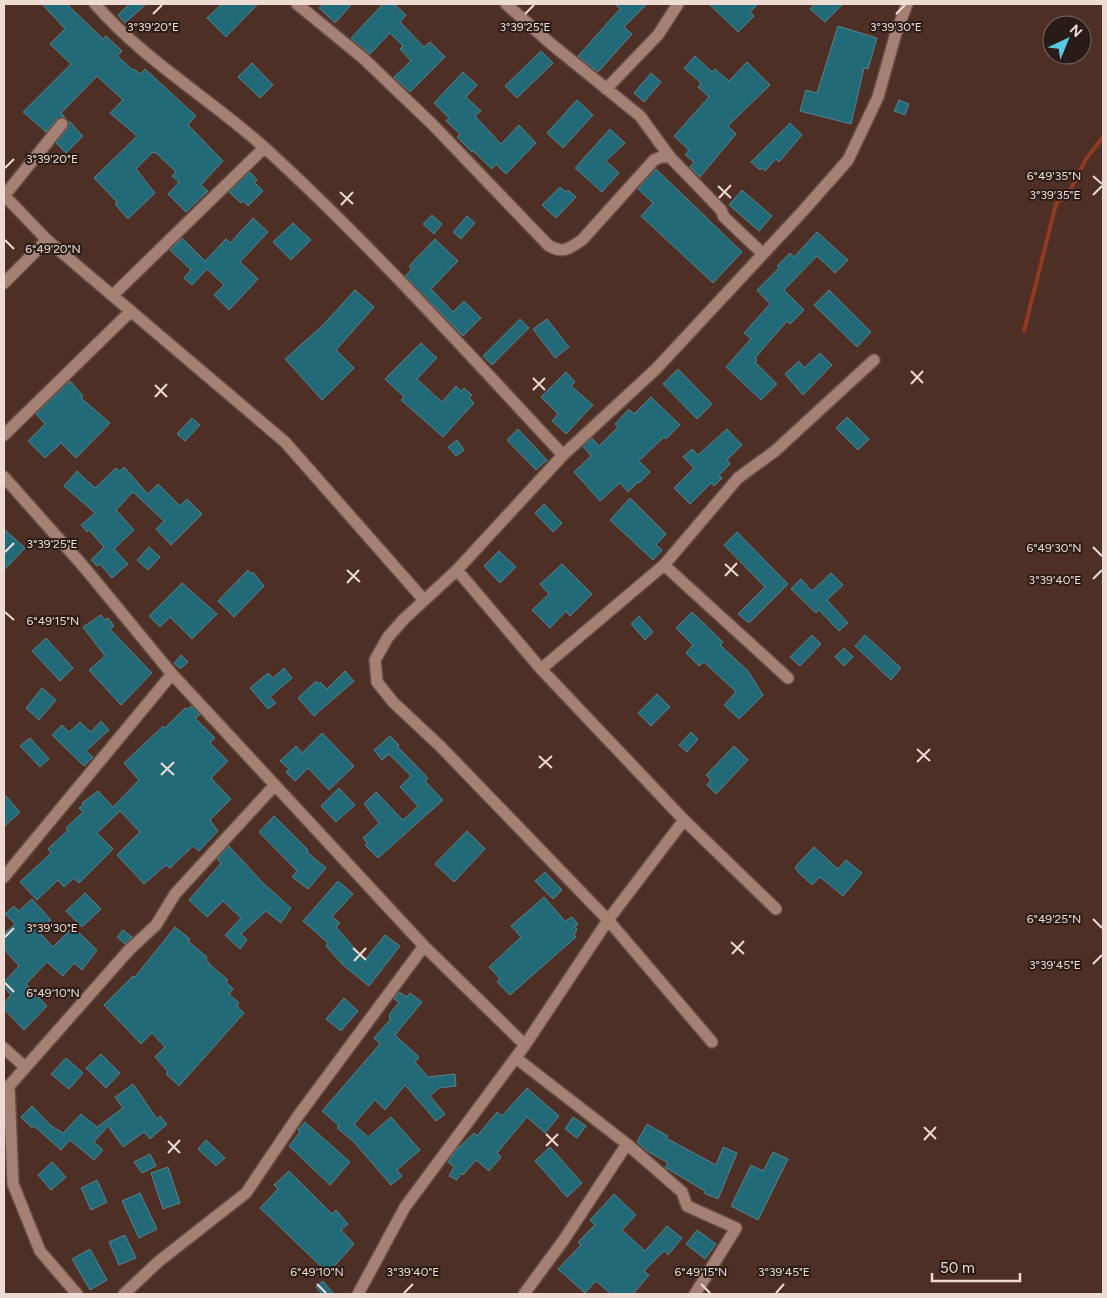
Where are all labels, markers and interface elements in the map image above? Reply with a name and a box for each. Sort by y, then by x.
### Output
north arrow [1042,15,1092,65]
text: 3°39'20"E [127,20,179,34]
text: 3°39'25"E [499,20,551,34]
text: 3°39'30"E [870,20,922,34]
text: N [1066,21,1085,41]
text: 3°39'20"E [26,152,78,166]
text: 6°49'35"N [1027,169,1081,183]
text: 3°39'35"E [1029,188,1081,202]
text: 6°49'20"N [25,242,81,256]
text: 3°39'25"E [26,537,78,551]
text: 6°49'30"N [1026,541,1082,555]
text: 3°39'40"E [1029,573,1081,587]
text: 6°49'15"N [27,614,79,628]
text: 6°49'25"N [1027,912,1081,926]
text: 3°39'30"E [26,921,78,935]
text: 3°39'45"E [1029,958,1081,972]
text: 6°49'10"N [26,986,80,1000]
scale bar [932,1250,1020,1282]
text: 50 m [940,1259,975,1277]
text: 6°49'10"N [290,1265,344,1279]
text: 3°39'40"E [387,1265,439,1279]
text: 6°49'15"N [675,1265,727,1279]
text: 3°39'45"E [758,1265,810,1279]

